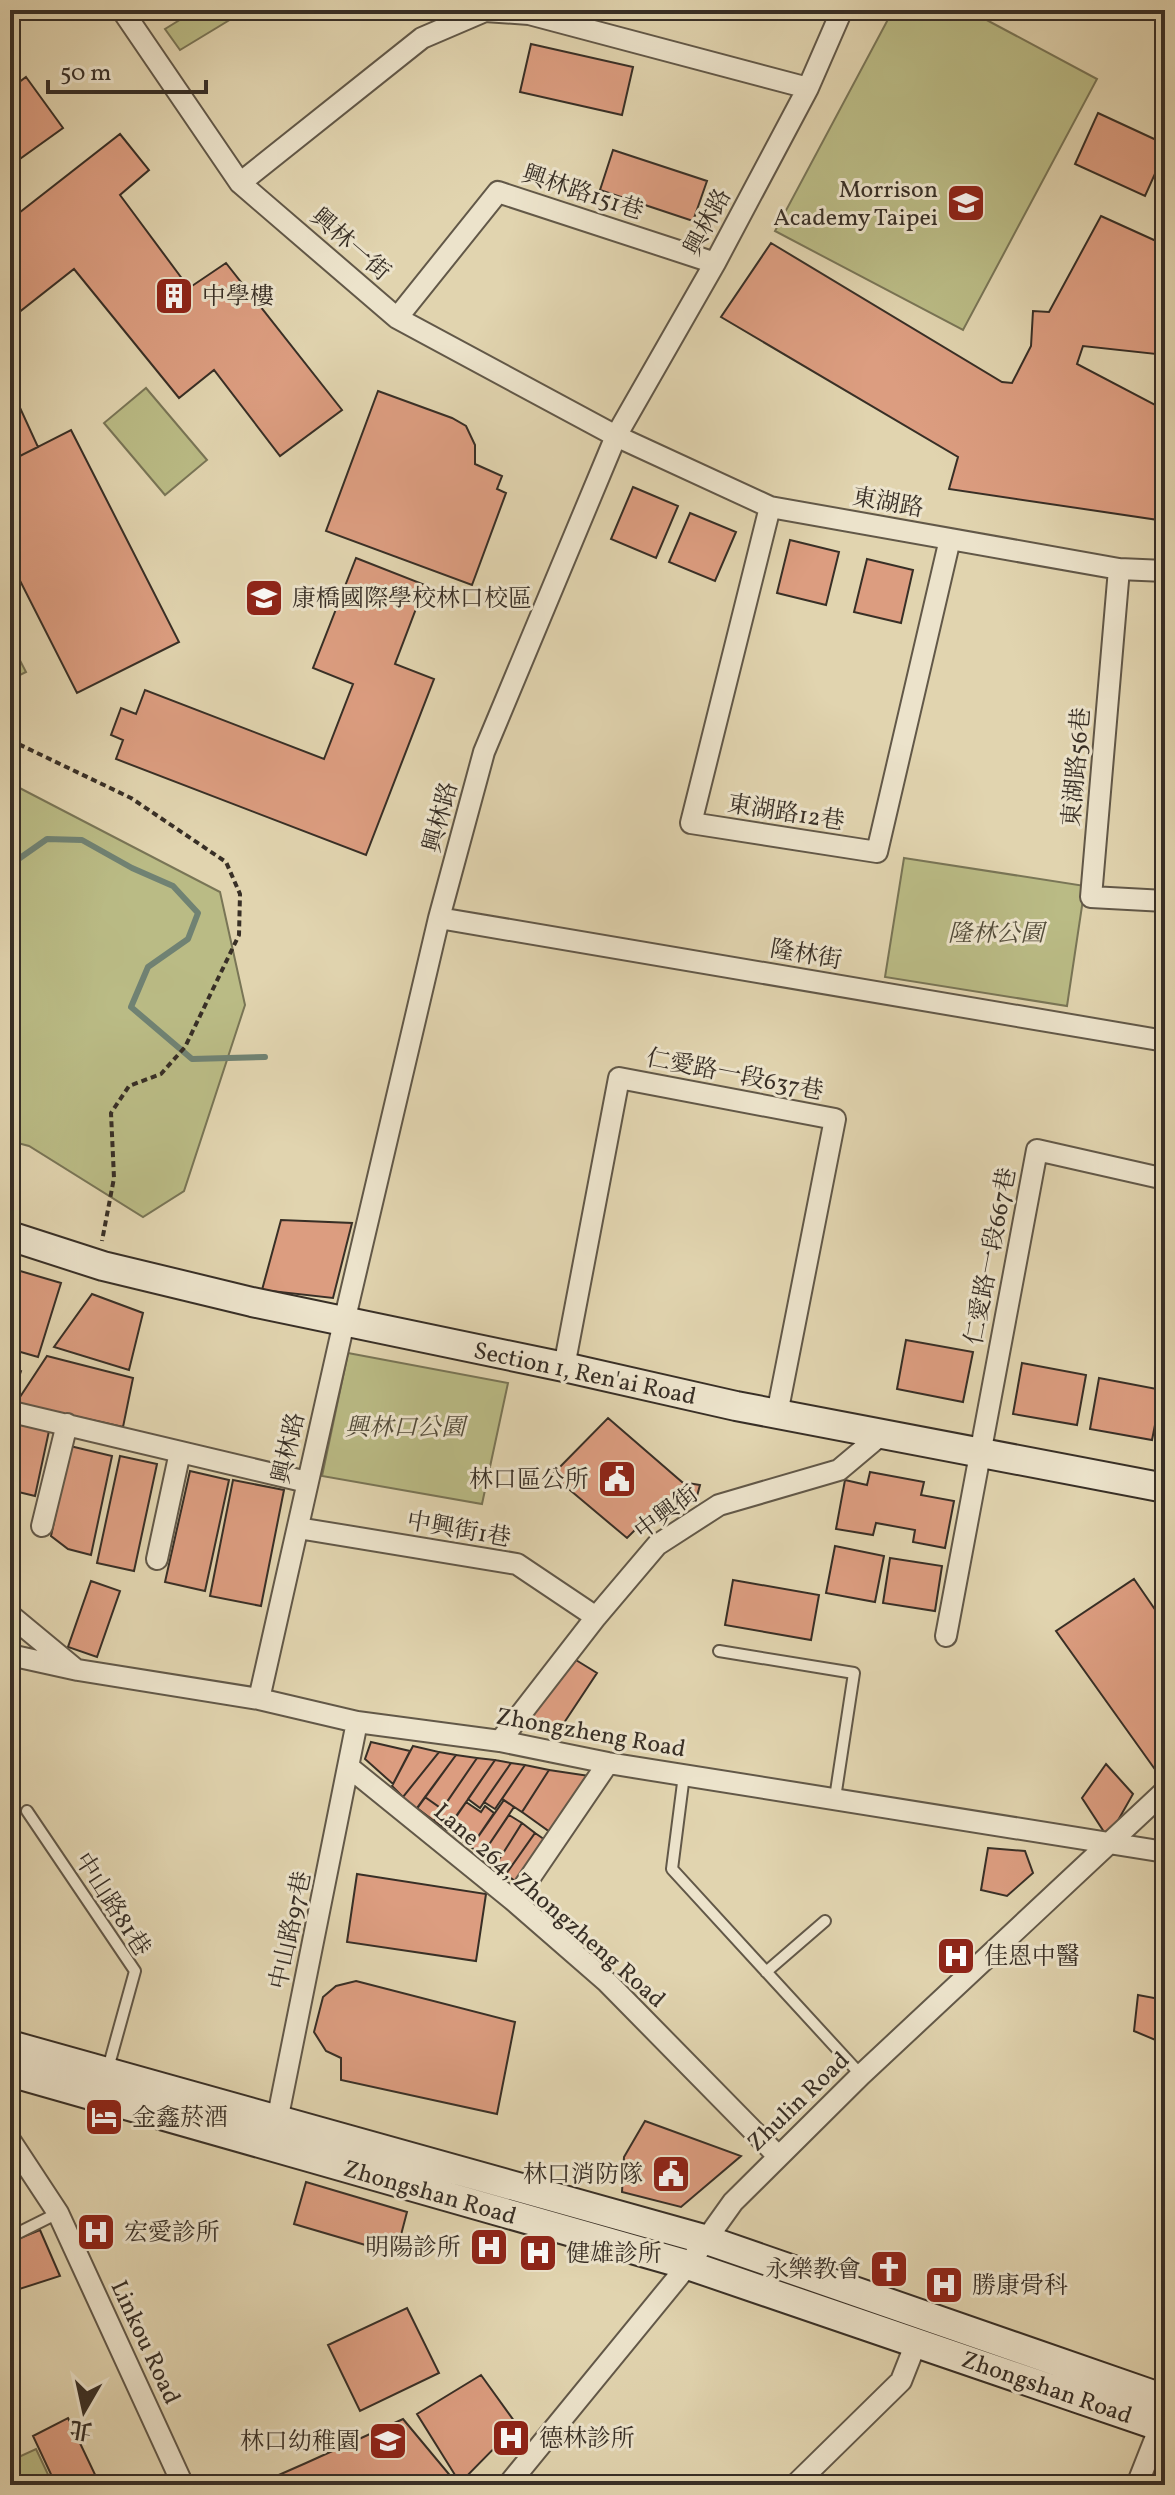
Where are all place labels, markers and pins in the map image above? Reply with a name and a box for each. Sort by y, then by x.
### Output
place label: Morrison Academy Taipei [773,174,938,236]
school or university icon: Morrison Academy Taipei [945,182,987,224]
building icon: 中學樓 [153,275,195,317]
place label: 中學樓 [202,281,274,315]
school or university icon: 康橋國際學校林口校區 [243,577,285,619]
place label: 康橋國際學校林口校區 [292,583,532,617]
public building icon: 林口區公所 [596,1458,638,1500]
place label: 林口區公所 [469,1464,589,1498]
hospital icon: 佳恩中醫 [935,1935,977,1977]
place label: 佳恩中醫 [984,1941,1080,1975]
hotel icon: 金鑫菸酒 [83,2096,125,2138]
place label: 金鑫菸酒 [132,2102,228,2136]
public building icon: 林口消防隊 [650,2153,692,2195]
place label: 林口消防隊 [523,2159,643,2193]
hospital icon: 宏愛診所 [75,2211,117,2253]
place label: 宏愛診所 [124,2217,220,2251]
hospital icon: 明陽診所 [468,2226,510,2268]
place label: 明陽診所 [365,2232,461,2266]
hospital icon: 健雄診所 [517,2232,559,2274]
place label: 健雄診所 [566,2238,662,2272]
church icon: 永樂教會 [868,2248,910,2290]
place label: 永樂教會 [765,2254,861,2288]
hospital icon: 勝康骨科 [923,2264,965,2306]
place label: 勝康骨科 [972,2270,1068,2304]
hospital icon: 德林診所 [490,2417,532,2459]
school or university icon: 林口幼稚園 [367,2420,409,2462]
place label: 德林診所 [539,2423,635,2457]
place label: 林口幼稚園 [240,2426,360,2460]

